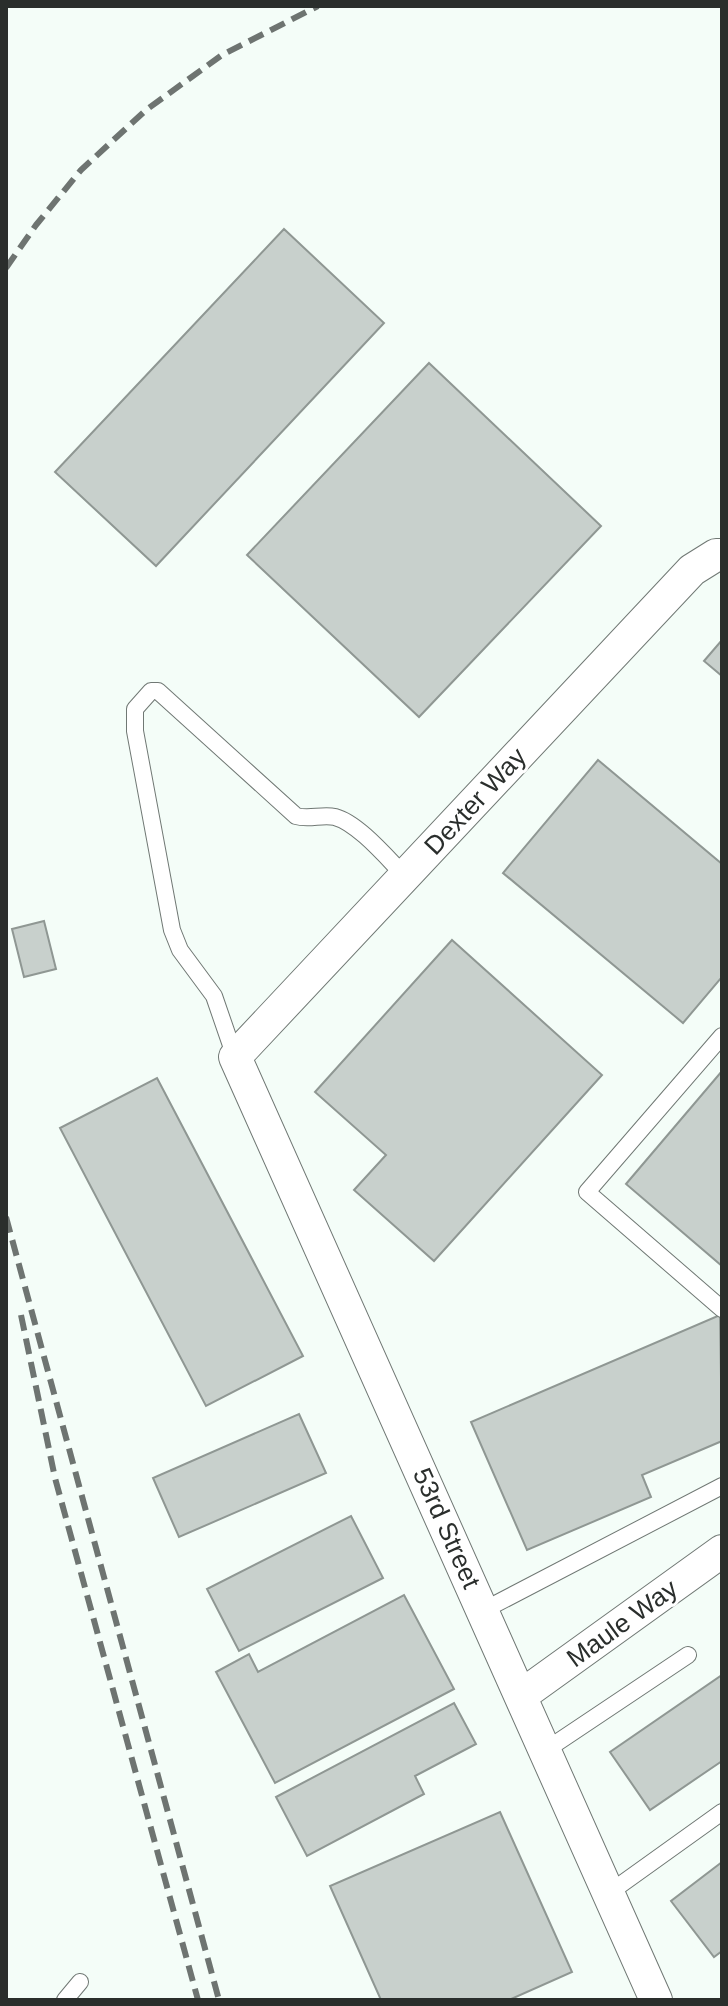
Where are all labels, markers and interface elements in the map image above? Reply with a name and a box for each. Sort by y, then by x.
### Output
street label: Dexter Way [418,741,532,861]
street label: 53rd Street [407,1463,487,1594]
street label: Maule Way [561,1573,683,1673]

